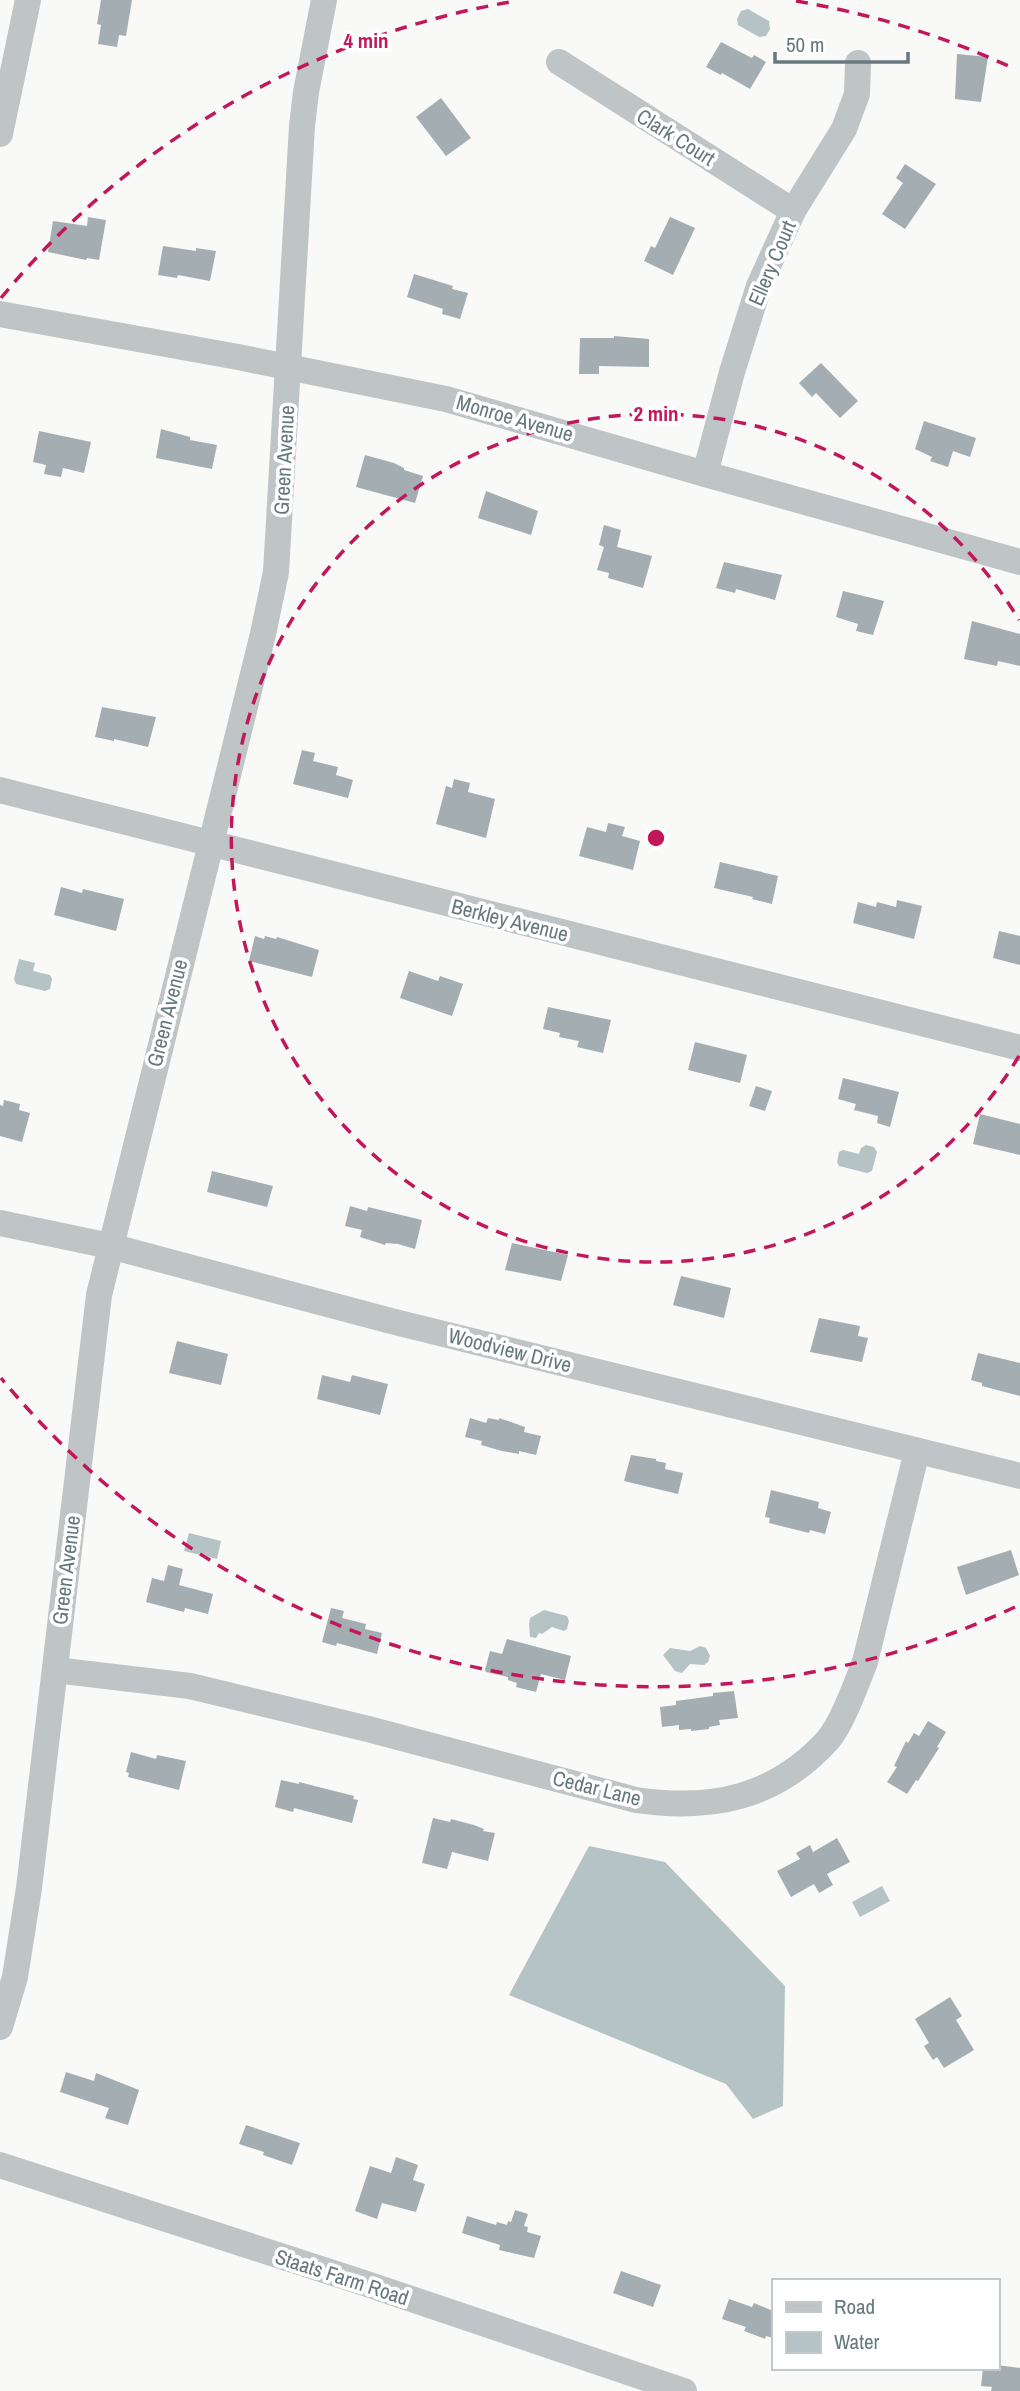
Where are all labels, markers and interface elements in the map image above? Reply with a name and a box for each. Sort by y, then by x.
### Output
scale bar [775,21,908,65]
text: 4 min [344,26,388,55]
text: 50 m [786,30,824,59]
street label: Clark Court [631,102,721,172]
street label: Ellery Court [741,216,803,310]
street label: Monroe Avenue [453,387,577,449]
text: 2 min [634,399,678,428]
street label: Green Avenue [267,404,301,516]
centre of rings [644,826,668,850]
street label: Berkley Avenue [449,891,571,949]
street label: Green Avenue [140,956,194,1070]
street label: Woodview Drive [445,1321,575,1379]
street label: Green Avenue [45,1514,87,1626]
street label: Cedar Lane [550,1763,644,1813]
street label: Staats Farm Road [271,2242,413,2312]
legend [772,2279,999,2370]
text: Road [834,2292,875,2321]
text: Water [834,2327,880,2356]

